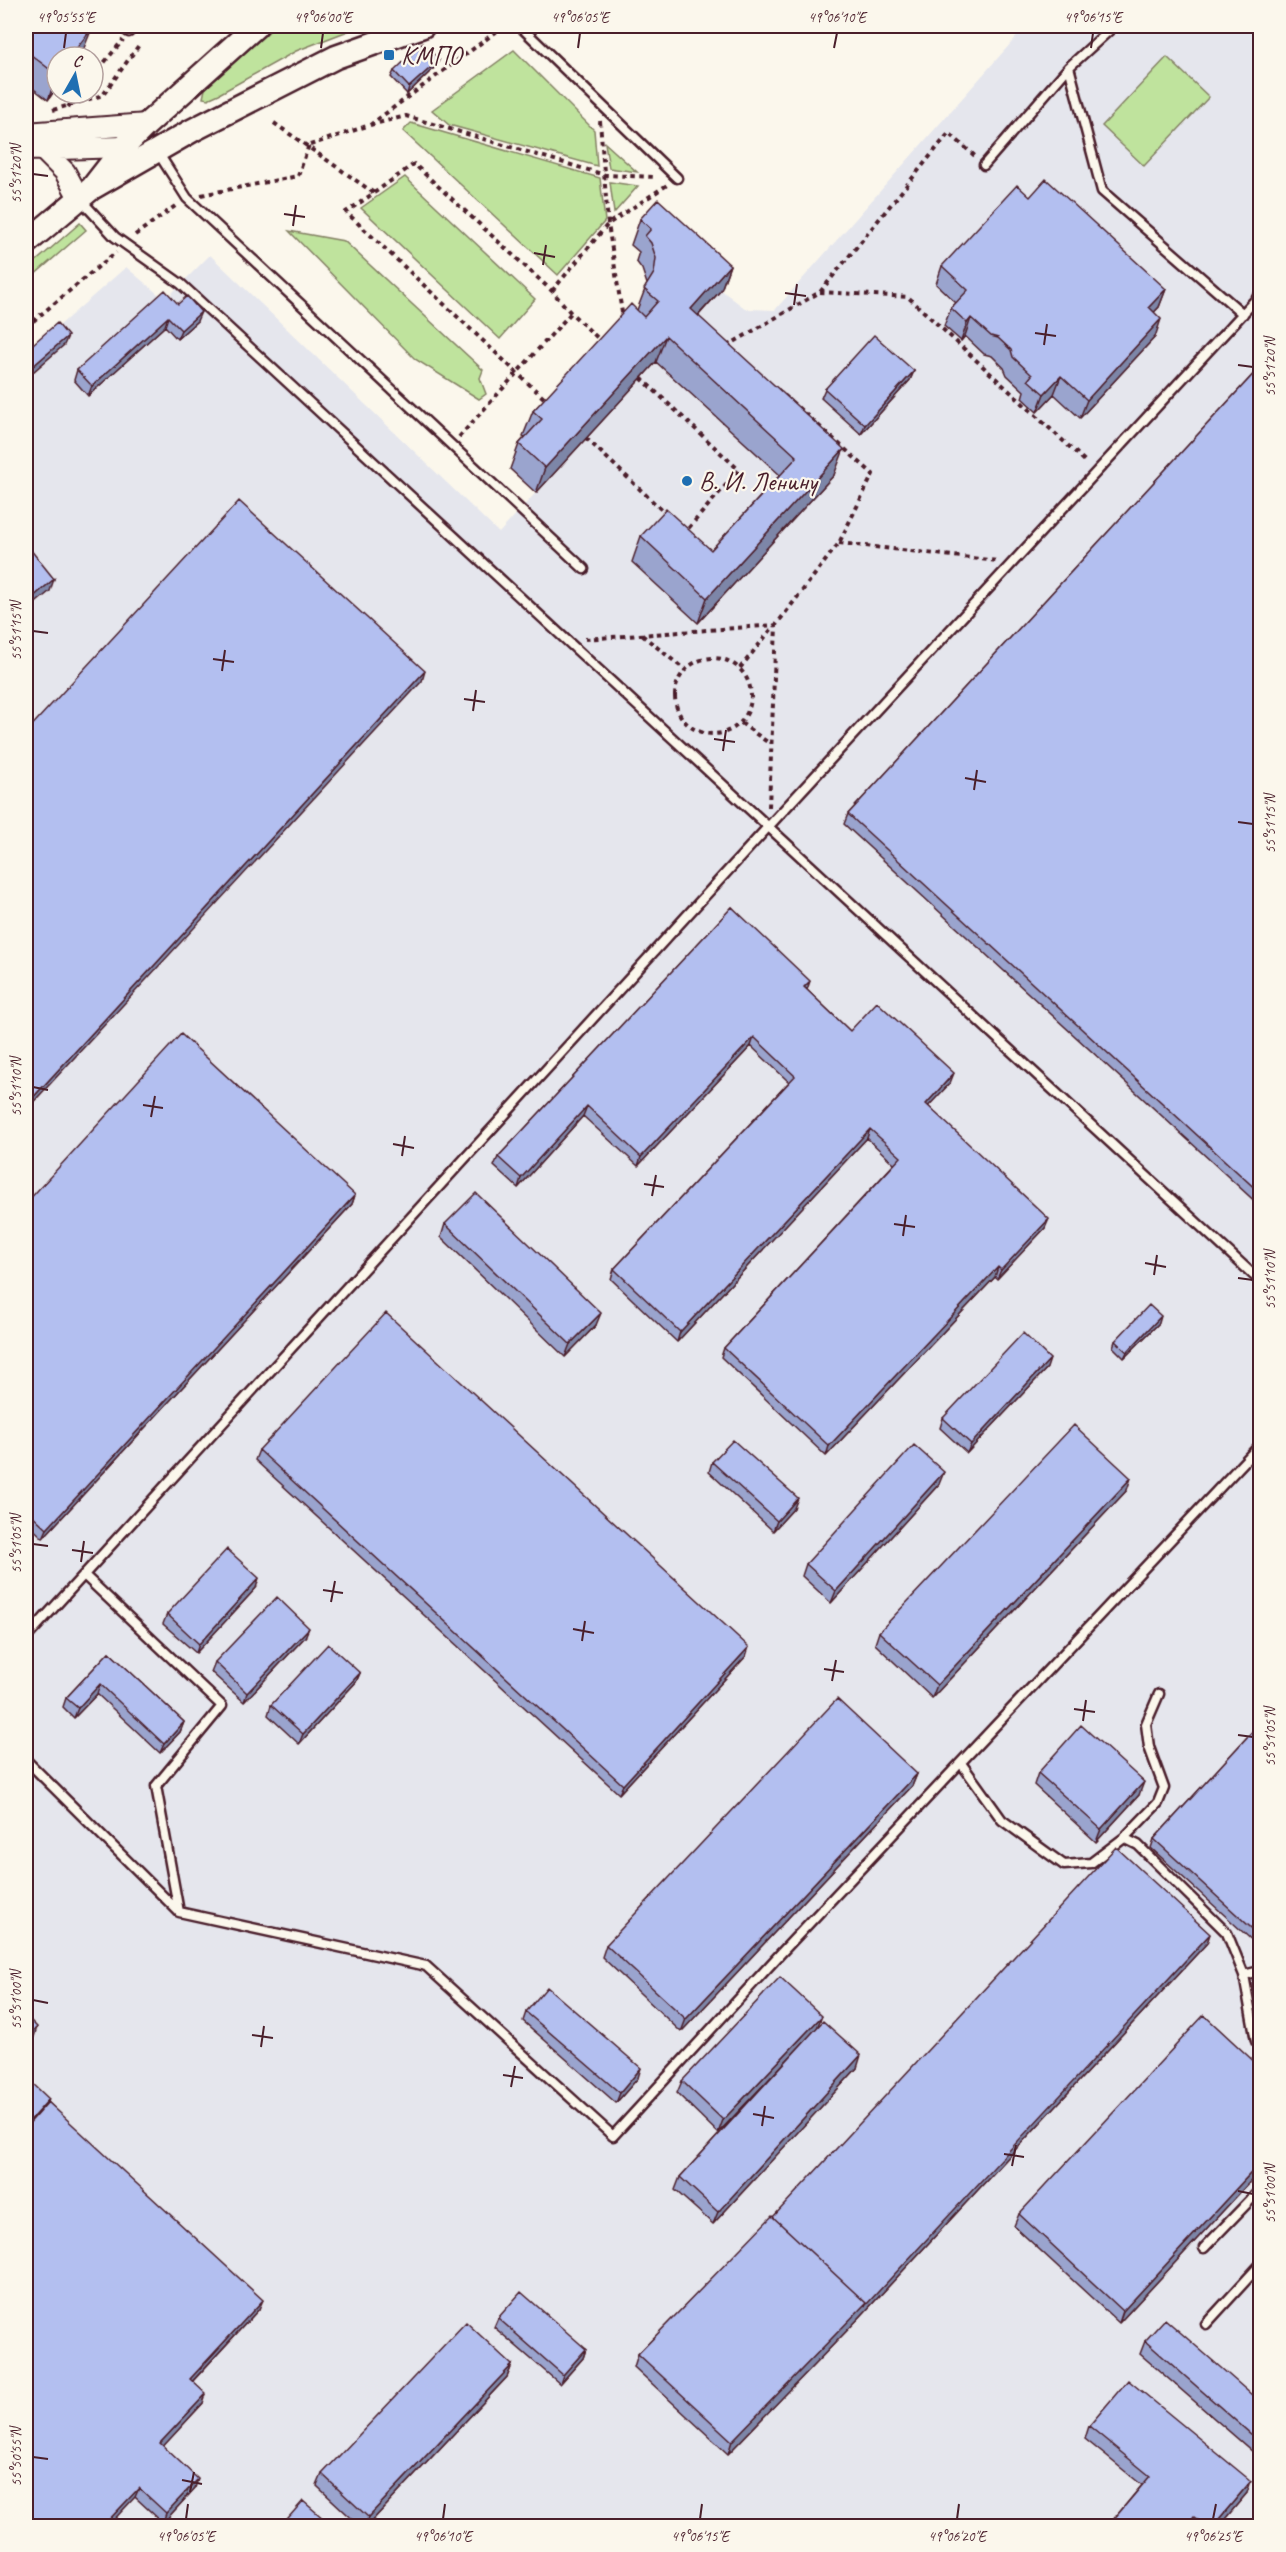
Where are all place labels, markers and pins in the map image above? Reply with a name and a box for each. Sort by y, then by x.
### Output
place label: КМПО [401,39,464,72]
marker: КМПО [382,48,396,62]
place label: В. И. Ленину [699,465,819,498]
marker: В. И. Ленину [680,474,694,488]

